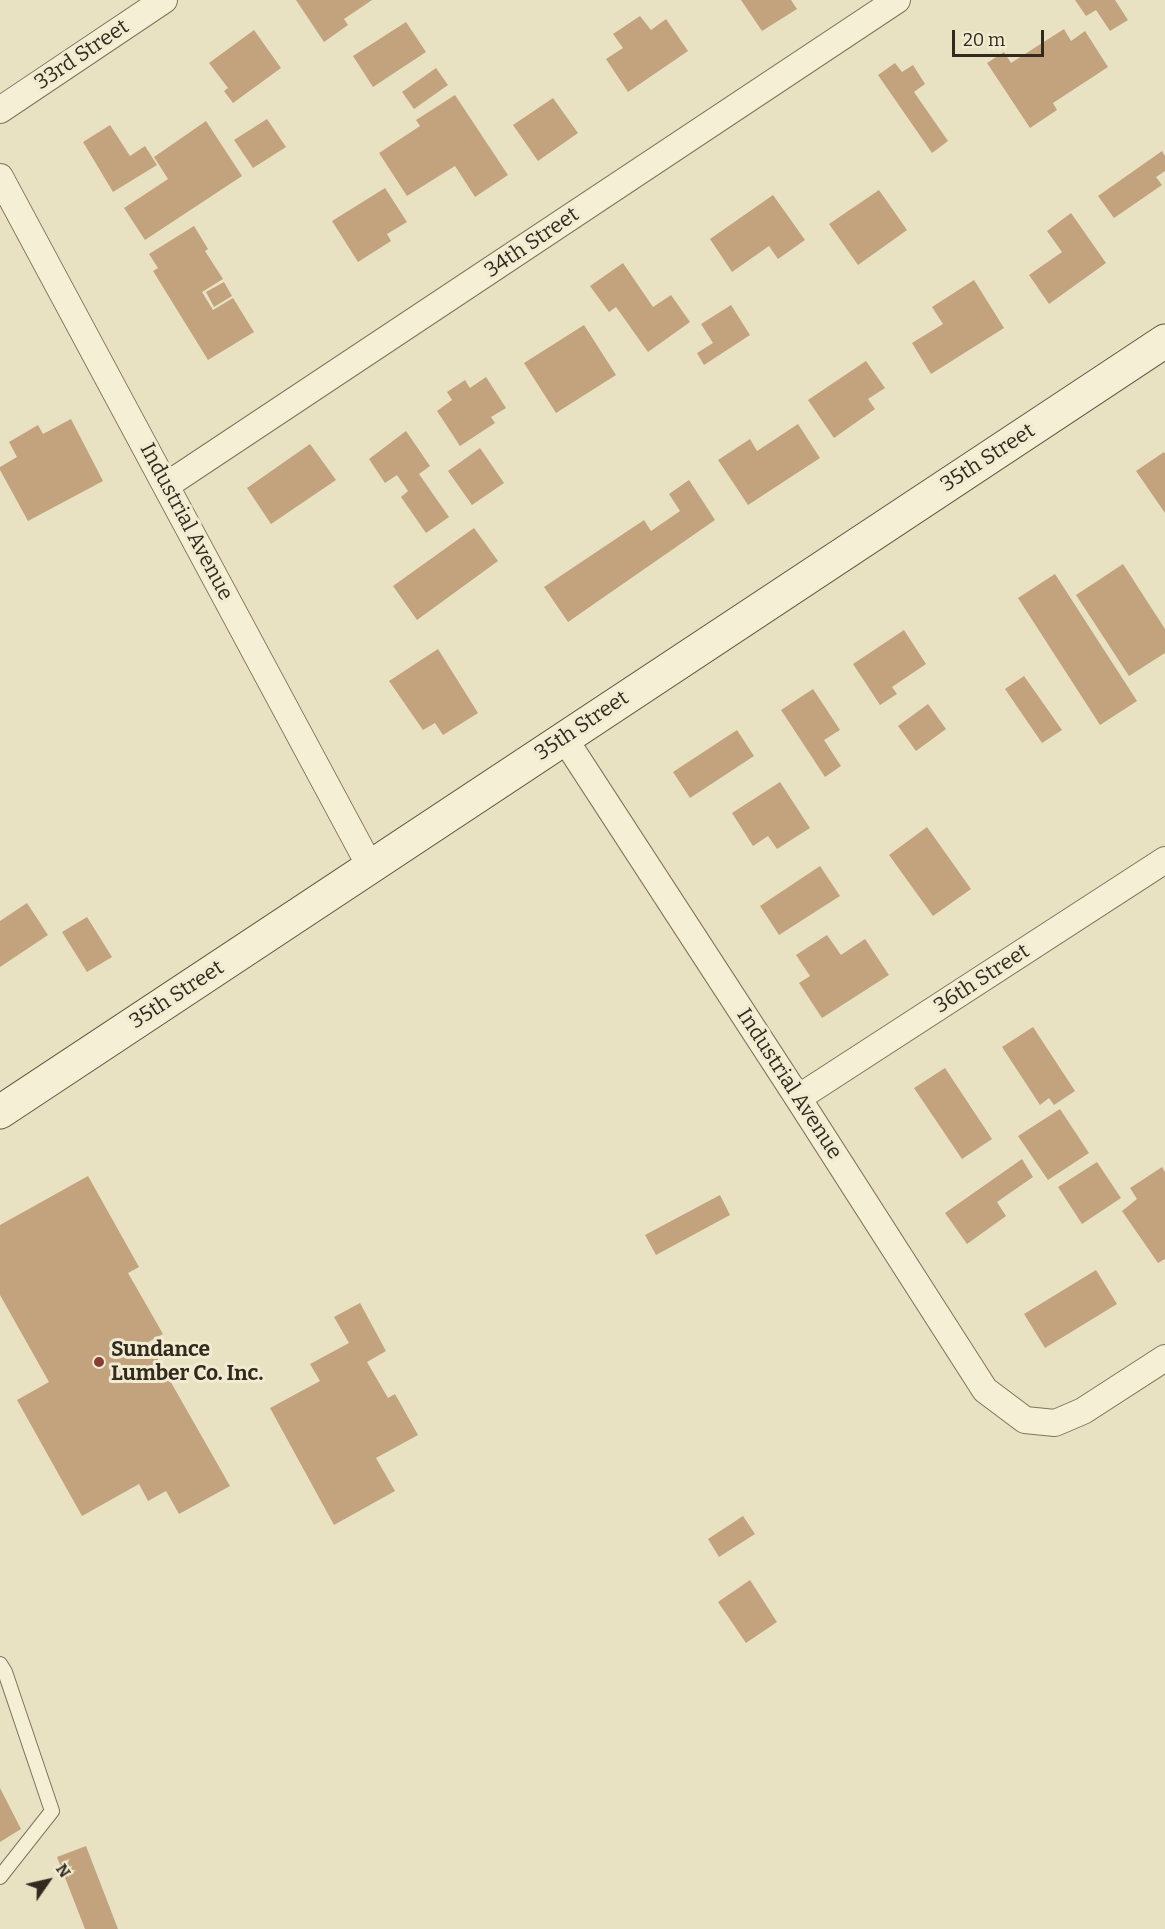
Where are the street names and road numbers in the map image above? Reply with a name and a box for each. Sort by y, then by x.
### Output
street label: 33rd Street [30,14,134,96]
street label: 34th Street [480,202,584,284]
street label: 35th Street [936,418,1040,498]
street label: Industrial Avenue [134,439,238,605]
street label: 35th Street [531,686,633,766]
street label: 36th Street [930,939,1034,1019]
street label: 35th Street [125,955,229,1035]
street label: Industrial Avenue [731,1004,847,1164]

